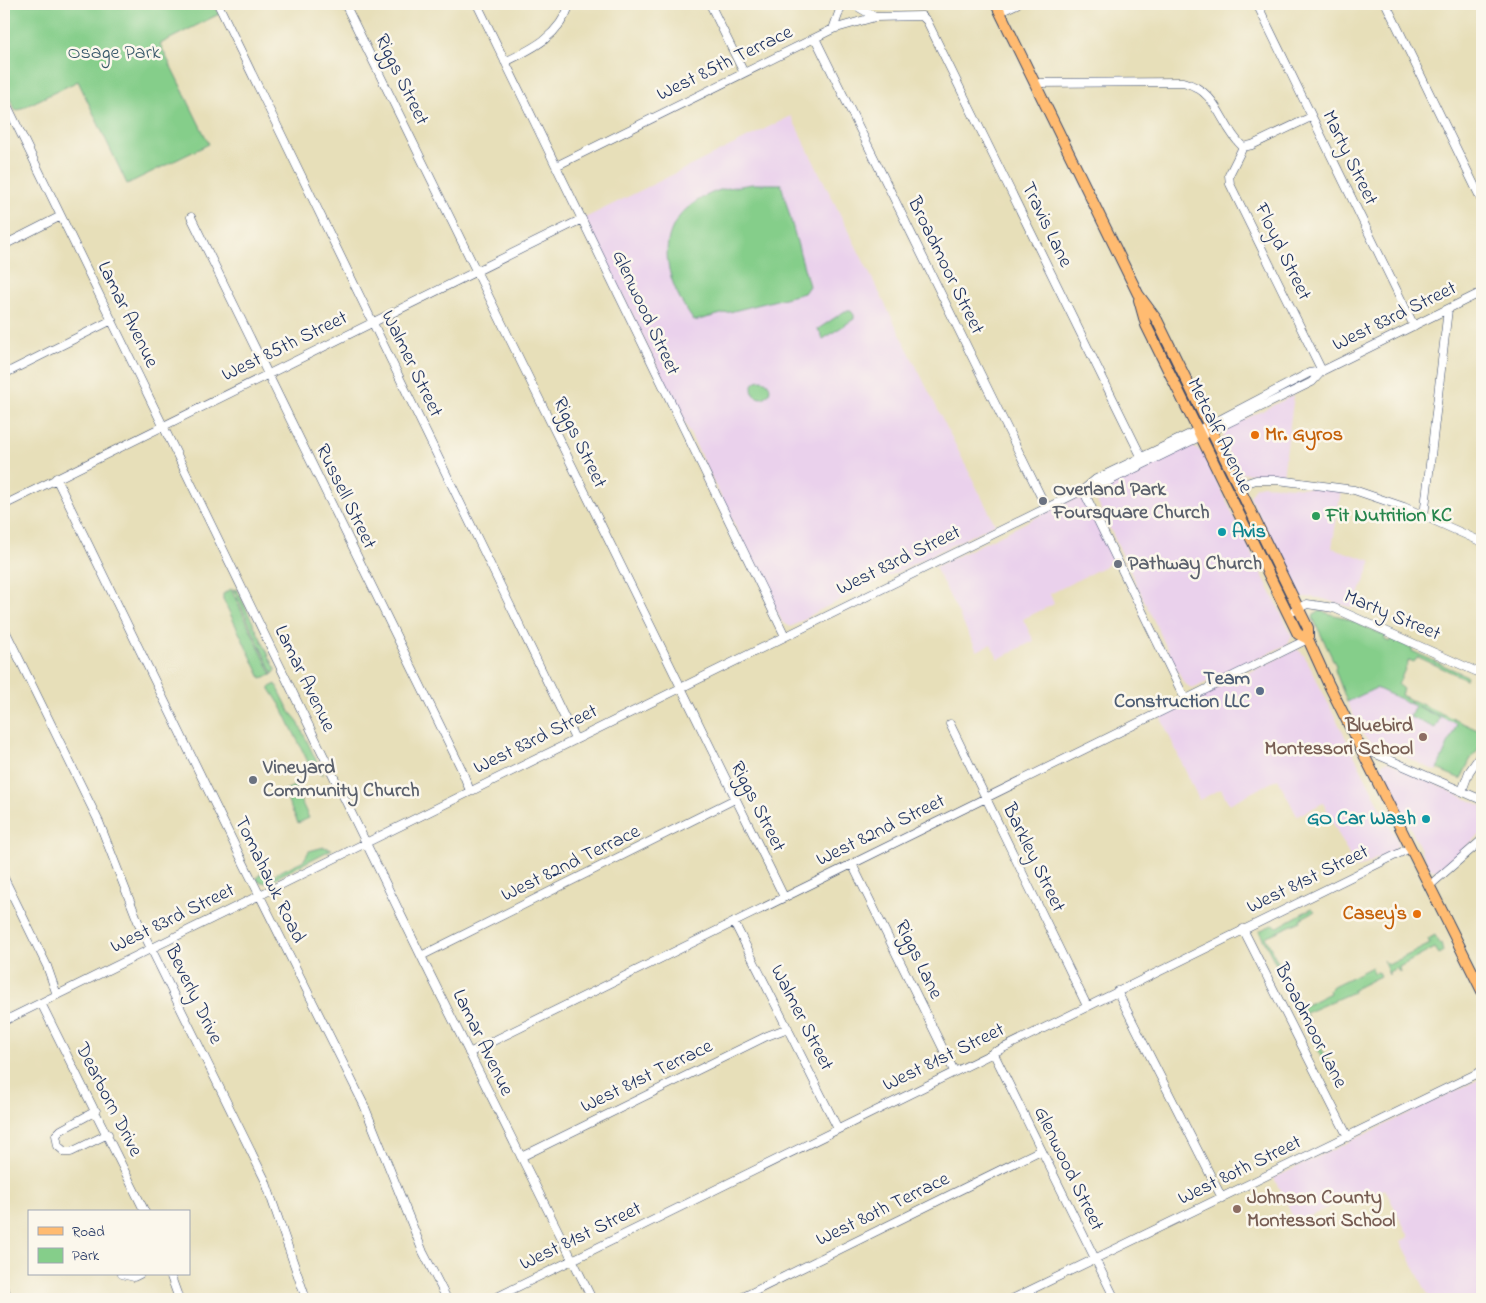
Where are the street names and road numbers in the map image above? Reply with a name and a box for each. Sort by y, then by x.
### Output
street label: West 85th Terrace [652,19,798,109]
street label: Riggs Street [366,29,436,131]
street label: Marty Street [1314,106,1385,211]
street label: Travis Lane [1013,177,1079,273]
street label: Broadmoor Street [899,191,991,340]
street label: Floyd Street [1245,198,1318,306]
street label: Glenwood Street [603,246,687,381]
street label: Lamar Avenue [89,257,165,373]
street label: West 83rd Street [1328,274,1462,360]
street label: West 85th Street [217,304,353,390]
street label: Walmer Street [373,306,450,423]
street label: Metcalf Avenue [1179,373,1259,499]
street label: Riggs Street [544,392,614,494]
street label: Russell Street [307,439,383,555]
street label: West 83rd Street [832,518,966,604]
street label: Marty Street [1339,583,1445,649]
street label: Lamar Avenue [266,621,342,737]
street label: West 83rd Street [469,697,603,783]
street label: Riggs Street [721,757,792,858]
street label: West 82nd Street [812,787,951,875]
street label: Barkley Street [994,798,1072,918]
street label: Tomahawk Road [226,812,312,948]
street label: West 82nd Terrace [497,818,645,910]
street label: West 81st Street [1242,838,1374,922]
street label: West 83rd Street [106,876,240,962]
street label: Riggs Lane [885,916,950,1005]
street label: Beverly Drive [156,940,230,1050]
street label: Broadmoor Lane [1266,958,1354,1093]
street label: Walmer Street [762,960,840,1076]
street label: Lamar Avenue [444,985,520,1101]
street label: West 81st Street [878,1016,1010,1100]
street label: West 81st Terrace [576,1032,718,1122]
street label: Dearborn Drive [66,1037,149,1162]
street label: Glenwood Street [1025,1102,1111,1236]
street label: West 80th Street [1173,1128,1307,1213]
street label: West 80th Terrace [811,1165,955,1255]
street label: West 81st Street [515,1195,647,1279]

